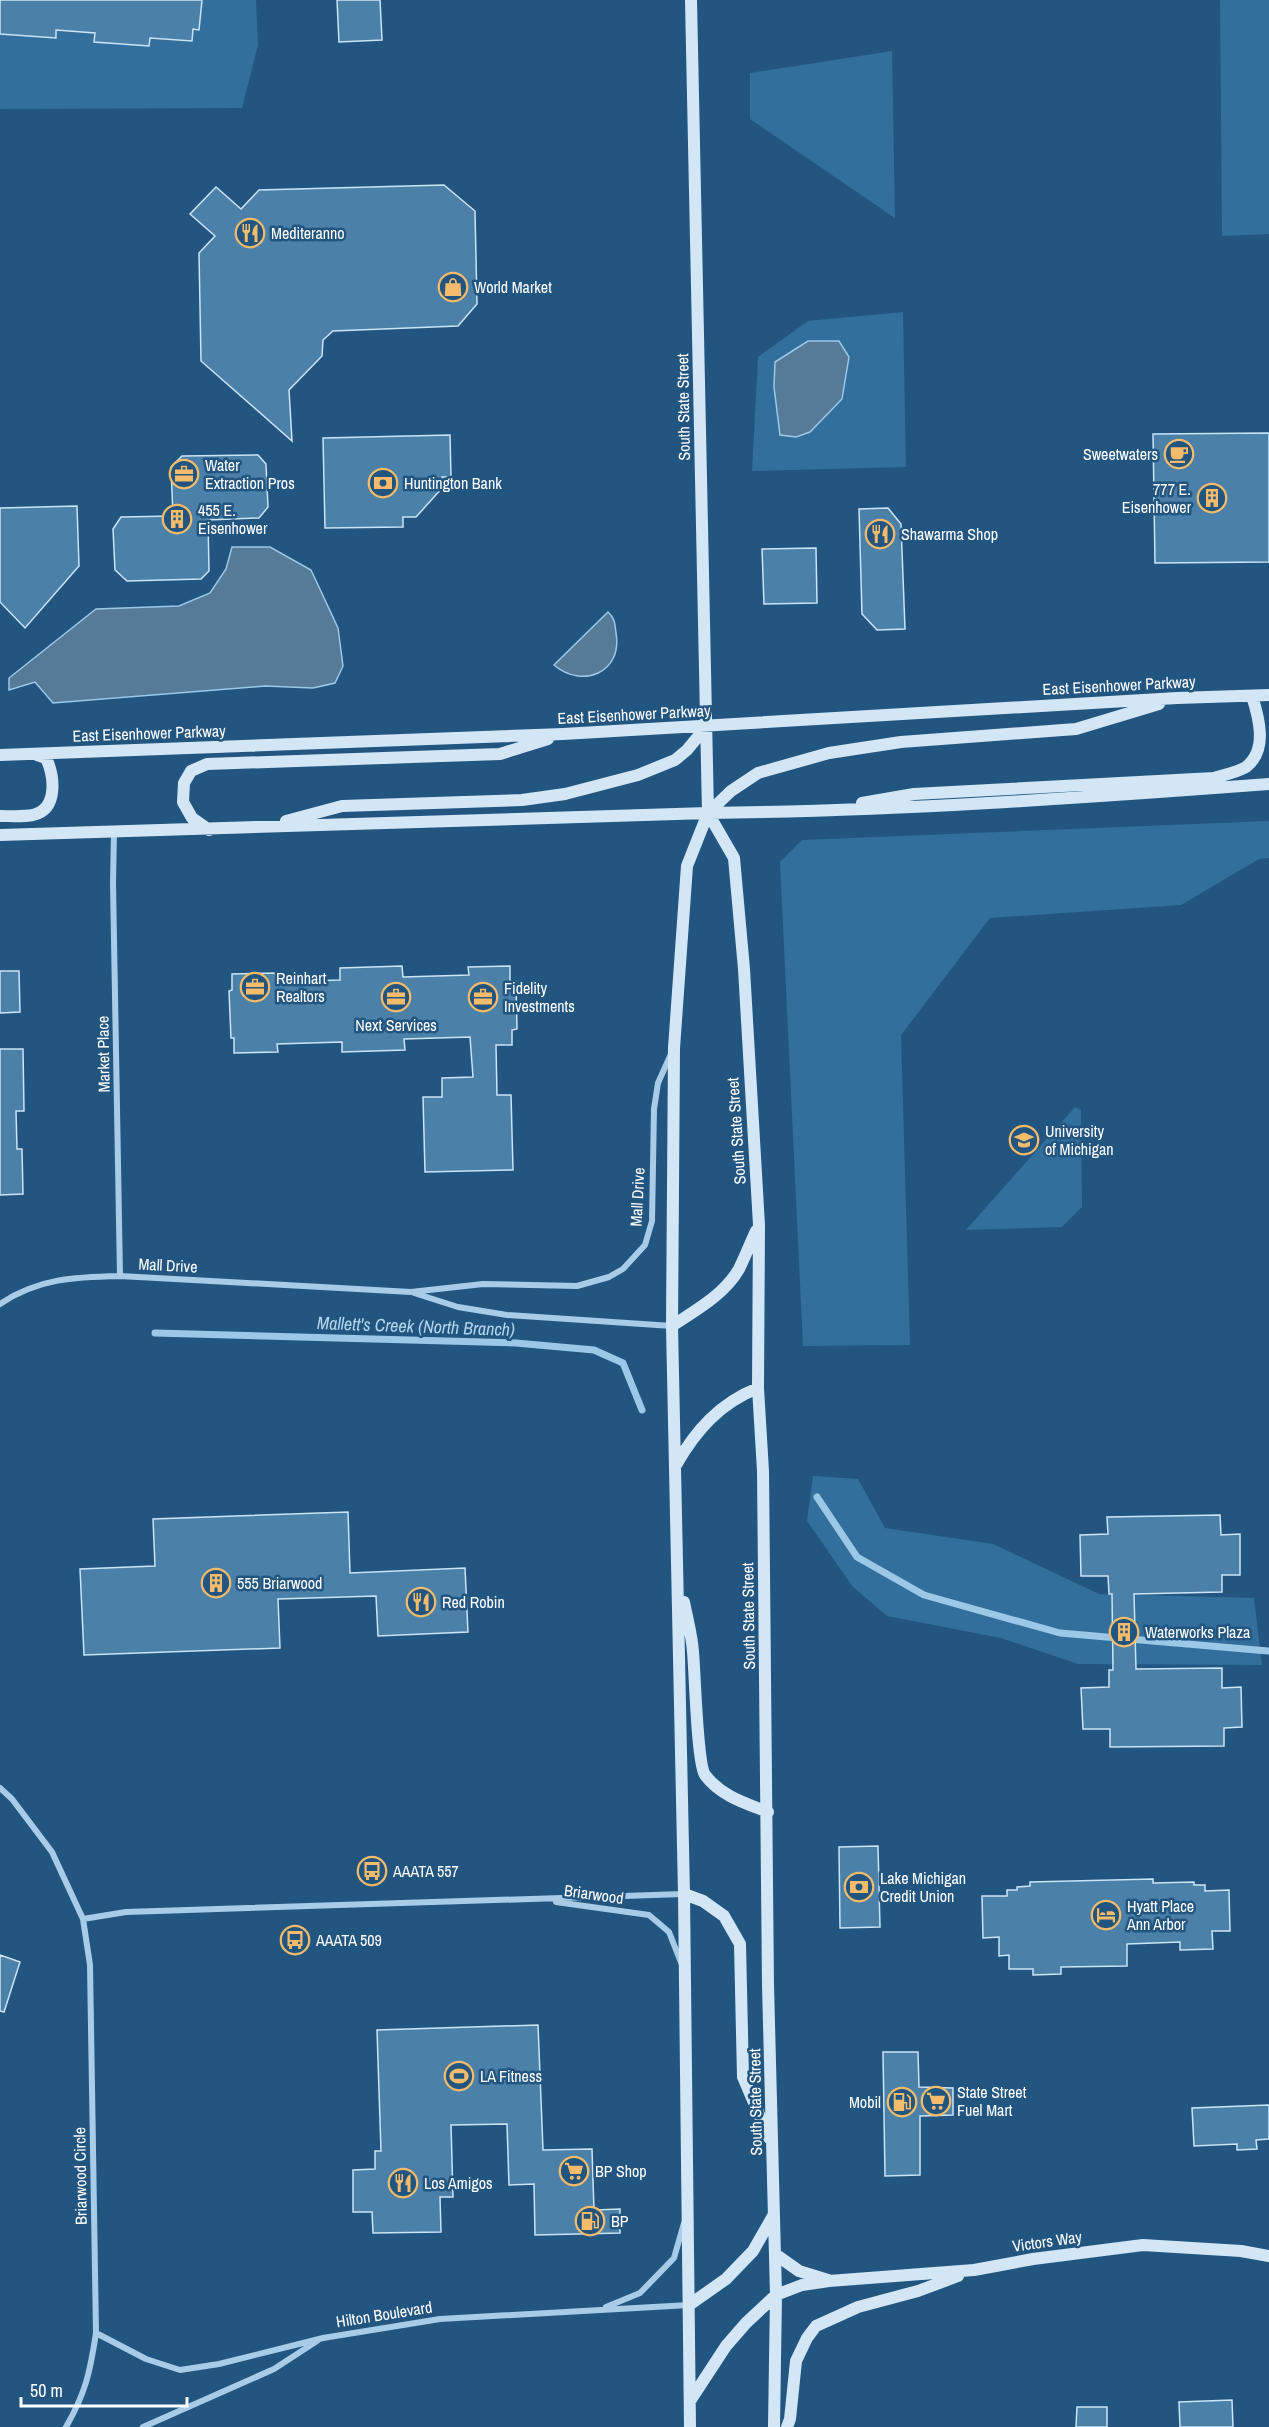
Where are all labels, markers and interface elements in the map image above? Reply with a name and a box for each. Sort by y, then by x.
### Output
restaurant icon: Mediteranno [234,217,266,249]
place label: Mediteranno [271,222,345,244]
shop icon: World Market [437,271,469,303]
place label: World Market [474,276,552,298]
street label: South State Street [671,353,695,461]
cafe icon: Sweetwaters [1163,438,1195,470]
place label: Sweetwaters [1083,443,1158,465]
place label: Water Extraction Pros [205,454,295,494]
office icon: Water Extraction Pros [168,458,200,490]
bank icon: Huntington Bank [367,467,399,499]
place label: Huntington Bank [404,472,502,494]
place label: 777 E. Eisenhower [1122,478,1192,518]
building icon: 777 E. Eisenhower [1196,482,1228,514]
place label: 455 E. Eisenhower [198,499,268,539]
building icon: 455 E. Eisenhower [161,503,193,535]
restaurant icon: Shawarma Shop [864,518,896,550]
place label: Shawarma Shop [901,523,998,545]
street label: East Eisenhower Parkway [1042,670,1196,700]
street label: East Eisenhower Parkway [557,699,711,729]
street label: East Eisenhower Parkway [72,719,226,747]
place label: Reinhart Realtors [276,967,327,1007]
office icon: Reinhart Realtors [239,971,271,1003]
place label: Fidelity Investments [504,977,575,1017]
office icon: Next Services [380,981,412,1013]
office icon: Fidelity Investments [467,981,499,1013]
place label: Next Services [355,1014,437,1036]
street label: Market Place [91,1016,115,1092]
street label: South State Street [721,1076,751,1185]
place label: University of Michigan [1045,1120,1114,1160]
school or university icon: University of Michigan [1008,1124,1040,1156]
street label: Mall Drive [624,1167,650,1227]
street label: Mall Drive [138,1252,198,1278]
water label: Mallett's Creek (North Branch) [317,1310,515,1342]
street label: South State Street [736,1562,760,1670]
building icon: 555 Briarwood [200,1567,232,1599]
place label: 555 Briarwood [237,1572,322,1594]
restaurant icon: Red Robin [405,1586,437,1618]
place label: Red Robin [442,1591,505,1613]
building icon: Waterworks Plaza [1108,1616,1140,1648]
place label: Waterworks Plaza [1145,1621,1251,1643]
bus stop icon: AAATA 557 [356,1855,388,1887]
place label: AAATA 557 [392,1860,459,1882]
place label: Lake Michigan Credit Union [880,1867,966,1907]
bank icon: Lake Michigan Credit Union [843,1871,875,1903]
street label: Briarwood [563,1879,625,1909]
place label: Hyatt Place Ann Arbor [1126,1895,1194,1935]
hotel icon: Hyatt Place Ann Arbor [1090,1899,1122,1931]
bus stop icon: AAATA 509 [279,1924,311,1956]
place label: AAATA 509 [315,1929,382,1951]
street label: South State Street [743,2048,767,2156]
sports icon: LA Fitness [443,2060,475,2092]
place label: LA Fitness [480,2065,542,2087]
place label: State Street Fuel Mart [957,2081,1027,2121]
supermarket icon: State Street Fuel Mart [920,2085,952,2117]
fuel station icon: Mobil [886,2086,918,2118]
place label: Mobil [849,2091,881,2113]
street label: Briarwood Circle [68,2127,92,2225]
supermarket icon: BP Shop [558,2155,590,2187]
place label: BP Shop [595,2160,647,2182]
restaurant icon: Los Amigos [387,2167,419,2199]
place label: Los Amigos [424,2172,493,2194]
fuel station icon: BP [574,2205,606,2237]
place label: BP [611,2210,629,2232]
street label: Victors Way [1011,2225,1084,2257]
street label: Hilton Boulevard [334,2296,434,2332]
scale bar [21,2370,188,2408]
text: 50 m [30,2378,63,2403]

